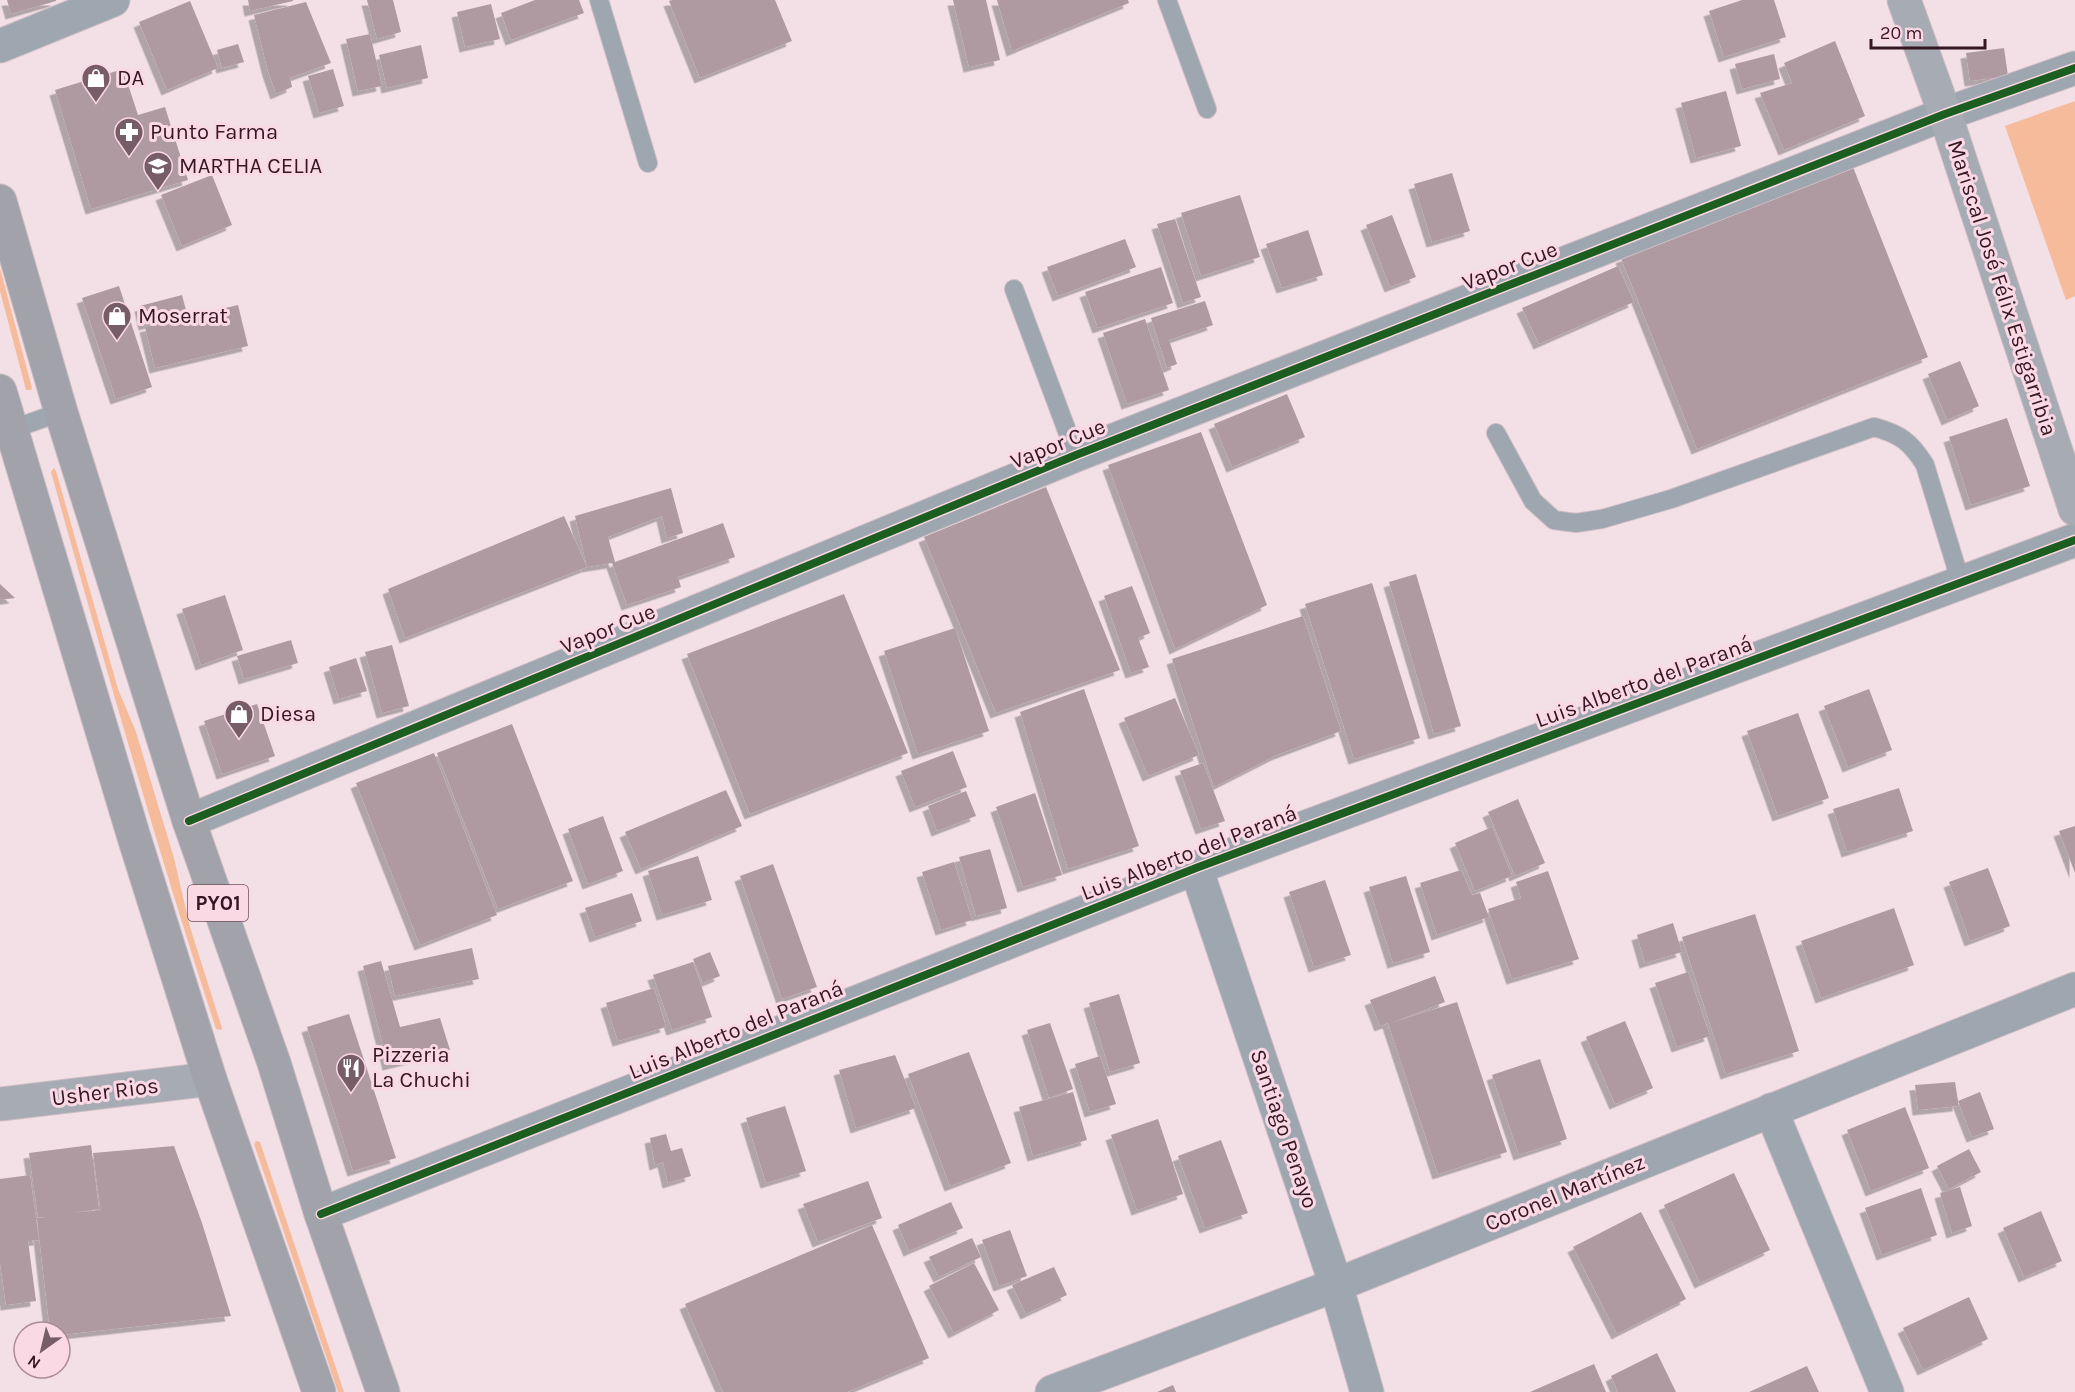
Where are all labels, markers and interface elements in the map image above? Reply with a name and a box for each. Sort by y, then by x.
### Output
scale bar [1871,12,1985,50]
text: 20 m [1880,22,1922,44]
shop icon: DA [80,62,112,104]
place label: DA [117,65,145,91]
pharmacy icon: Punto Farma [113,116,145,158]
place label: Punto Farma [150,119,278,145]
street label: Mariscal José Félix Estigarribia [1942,137,2062,439]
school or university icon: MARTHA CELIA [142,150,174,192]
place label: MARTHA CELIA [179,153,323,179]
street label: Vapor Cue [1459,236,1561,296]
shop icon: Moserrat [101,300,133,342]
place label: Moserrat [138,303,228,329]
street label: Vapor Cue [1007,413,1109,475]
street label: Vapor Cue [557,598,659,660]
street label: Luis Alberto del Paraná [1532,631,1756,733]
shop icon: Diesa [223,698,255,740]
place label: Diesa [260,701,316,727]
street label: Luis Alberto del Paraná [1077,800,1301,906]
road number: PY01 [188,885,248,921]
street label: Luis Alberto del Paraná [625,975,847,1085]
place label: Pizzeria La Chuchi [372,1042,471,1093]
street label: Santiago Penayo [1245,1046,1323,1212]
restaurant icon: Pizzeria La Chuchi [335,1052,367,1094]
street label: Usher Rios [50,1073,160,1111]
street label: Coronel Martínez [1481,1149,1649,1237]
north arrow [12,1320,72,1380]
text: N [24,1351,44,1373]

